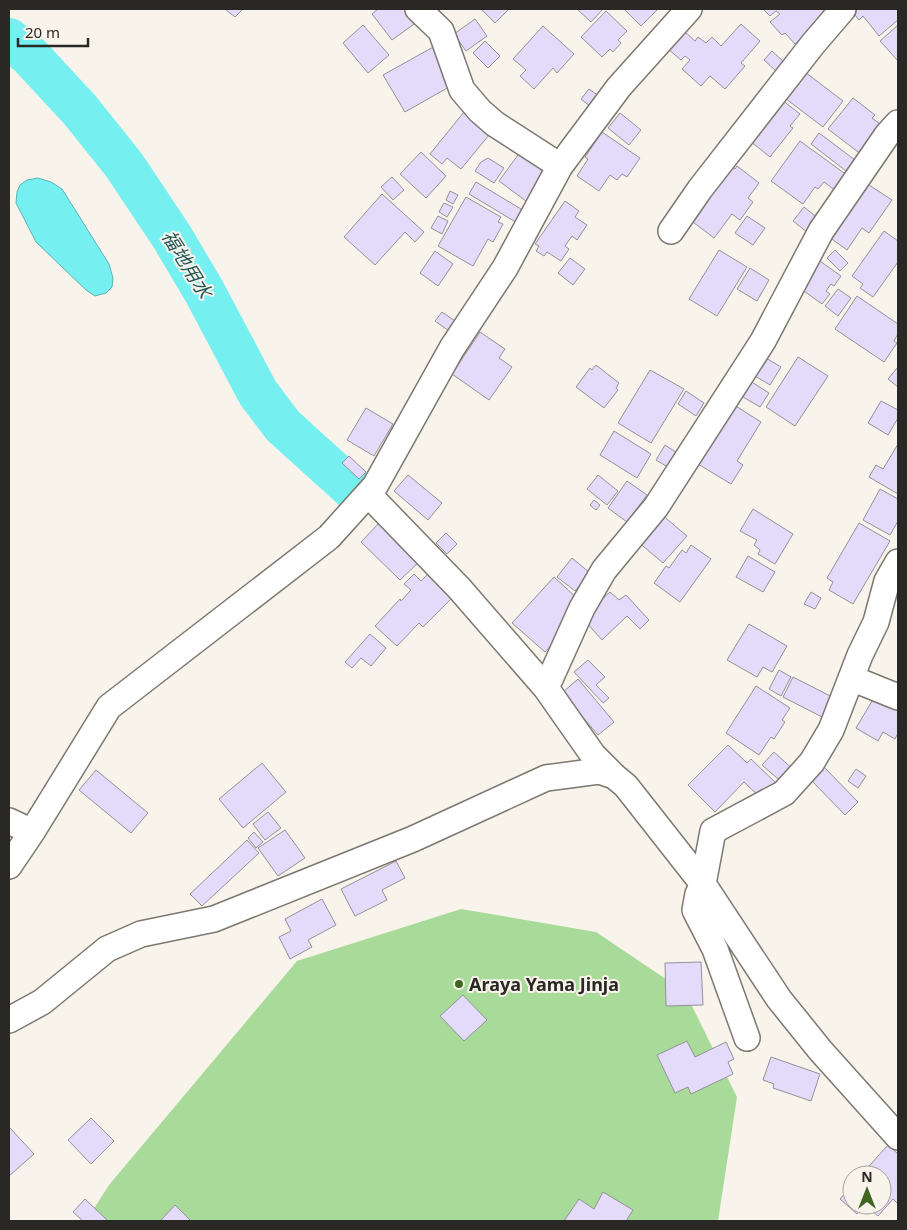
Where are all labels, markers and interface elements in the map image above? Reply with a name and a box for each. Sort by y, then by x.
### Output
scale bar [18,15,88,47]
text: 20 m [25,22,60,42]
water label: 福地用水 [156,225,219,305]
place label: Araya Yama Jinja [469,972,619,996]
marker: Araya Yama Jinja [453,978,465,990]
north arrow [842,1165,892,1215]
text: N [861,1167,873,1186]

